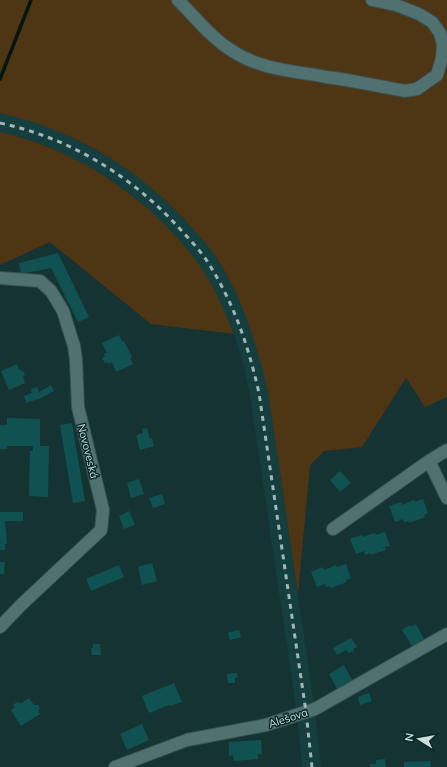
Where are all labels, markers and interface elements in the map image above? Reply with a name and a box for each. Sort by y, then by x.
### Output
street label: Novoveská [74,422,102,480]
street label: Alešova [266,705,310,731]
north arrow [399,719,439,759]
text: N [402,732,417,743]

